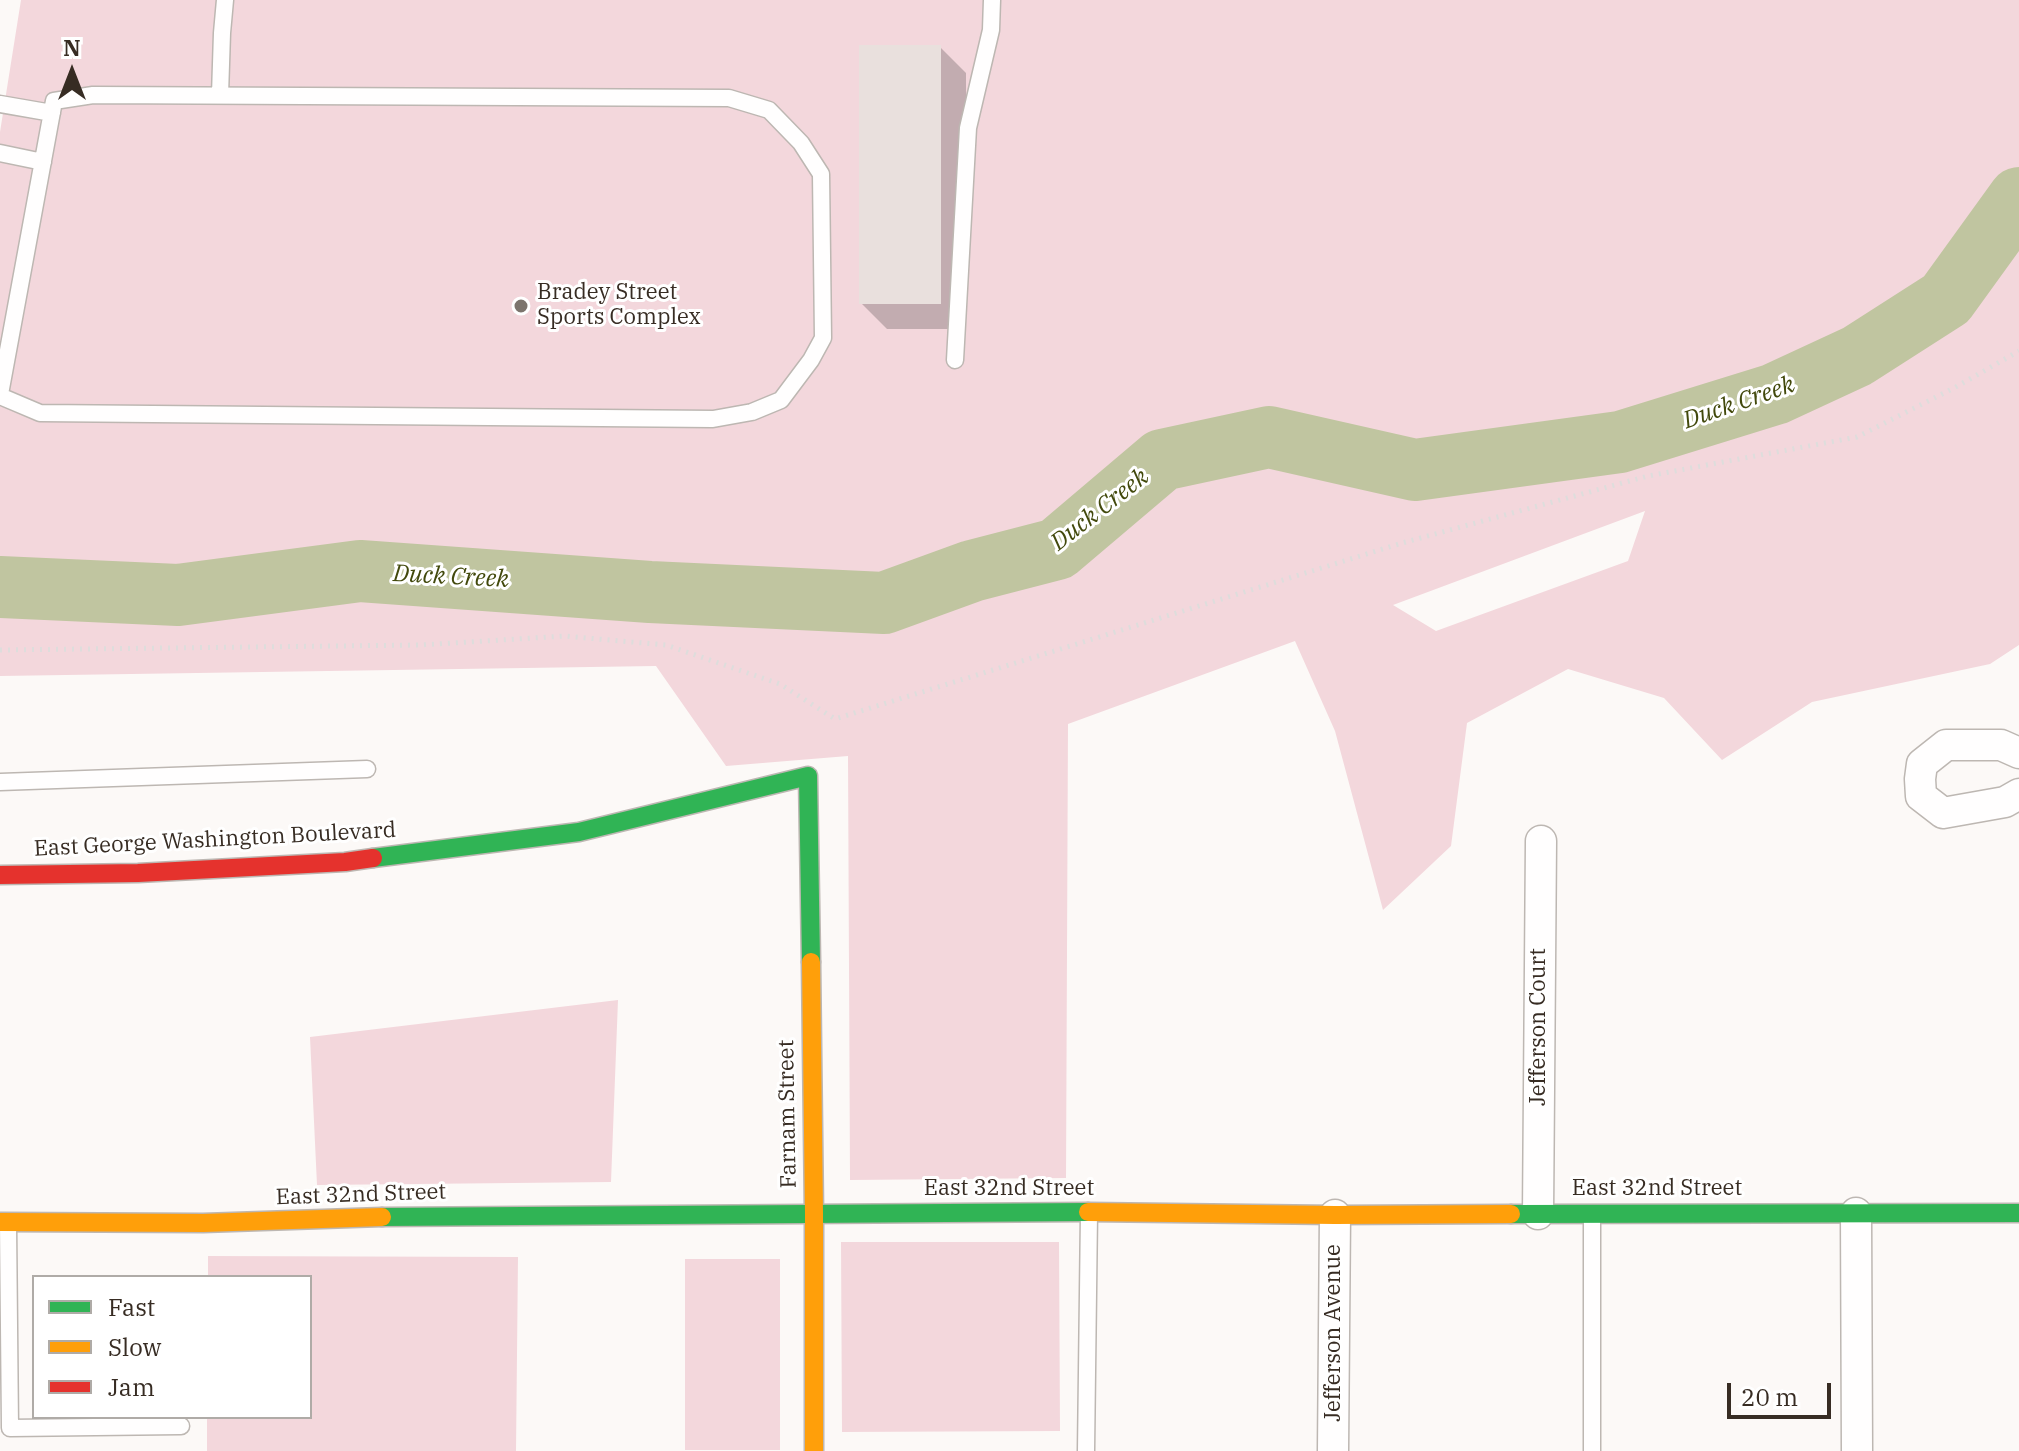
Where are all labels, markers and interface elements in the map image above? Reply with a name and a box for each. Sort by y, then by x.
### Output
north arrow [32,32,112,112]
text: N [63,33,81,62]
place label: Bradey Street Sports Complex [537,280,701,332]
marker: Bradey Street Sports Complex [512,297,530,315]
water label: Duck Creek [1679,370,1799,436]
water label: Duck Creek [1045,463,1155,557]
water label: Duck Creek [392,560,510,594]
street label: East George Washington Boulevard [33,817,397,863]
street label: Jefferson Court [1526,948,1552,1106]
street label: Farnam Street [774,1039,802,1189]
street label: East 32nd Street [924,1176,1094,1202]
street label: East 32nd Street [1572,1176,1742,1202]
street label: East 32nd Street [275,1179,447,1211]
street label: Jefferson Avenue [1321,1244,1347,1422]
legend [32,1275,312,1419]
text: Fast [108,1291,155,1323]
text: Slow [108,1331,161,1363]
scale bar [1731,1367,1835,1417]
text: Jam [108,1371,155,1403]
text: 20 m [1741,1381,1798,1413]

